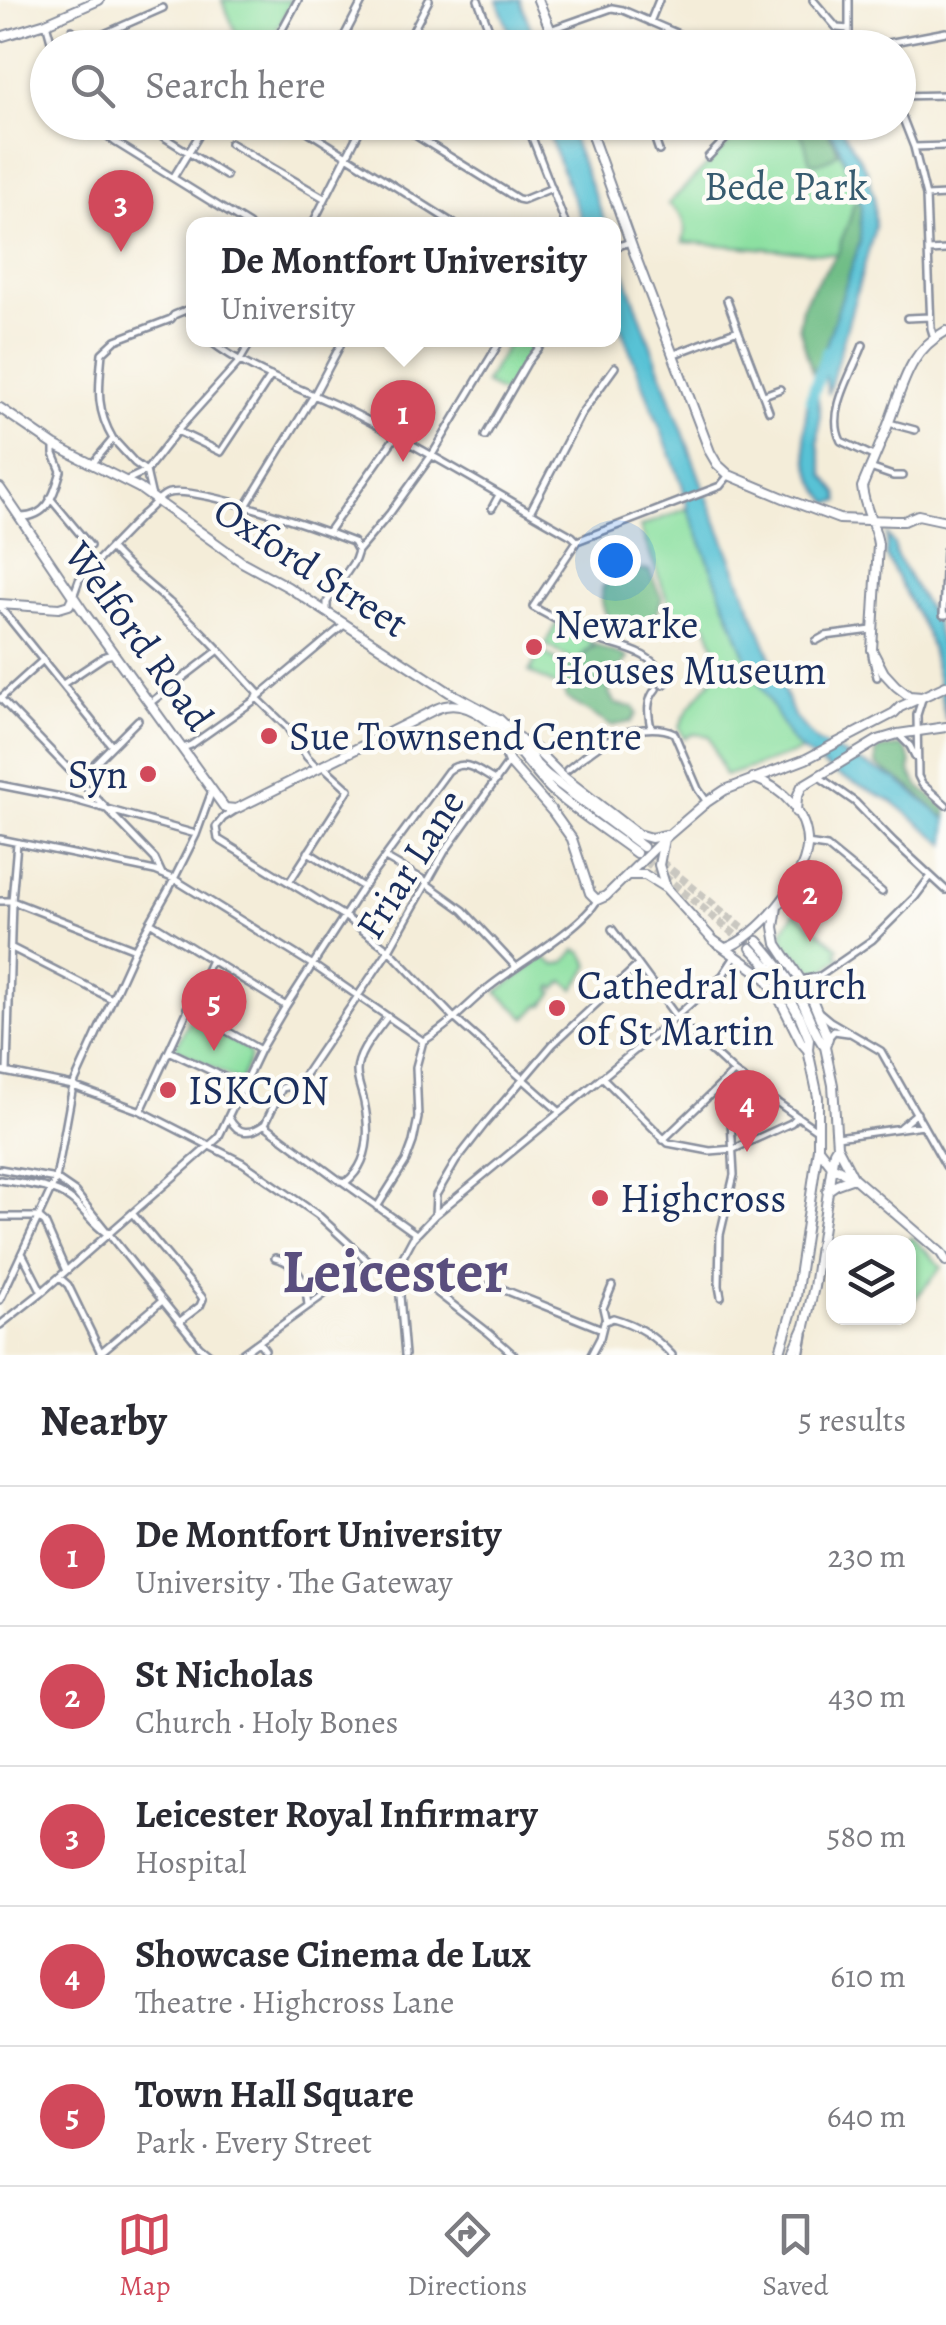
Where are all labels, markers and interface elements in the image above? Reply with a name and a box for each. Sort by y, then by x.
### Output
search box [30,30,916,140]
icon: search [65,58,120,113]
text: Search here [145,59,326,111]
park label: Bede Park [704,159,868,214]
pin: 3 [88,170,154,252]
popup [186,217,621,347]
text: De Montfort University [220,234,587,286]
text: University [220,286,355,330]
pin: 1 [370,380,436,462]
street label: Oxford Street [203,484,419,650]
street label: Welford Road [51,529,227,742]
your location [590,535,641,586]
place label: Newarke Houses Museum [554,597,827,698]
marker: Newarke Houses Museum [523,636,545,658]
place label: Sue Townsend Centre [289,709,642,764]
marker: Sue Townsend Centre [258,725,280,747]
place label: Syn [68,747,128,802]
marker: Syn [137,763,159,785]
street label: Friar Lane [342,779,478,949]
pin: 2 [778,860,842,942]
place label: Cathedral Church of St Martin [577,958,867,1059]
pin: 5 [182,968,246,1051]
marker: Cathedral Church of St Martin [546,997,568,1019]
place label: ISKCON [188,1063,329,1118]
pin: 4 [714,1070,780,1152]
marker: ISKCON [157,1079,179,1101]
place label: Highcross [620,1171,786,1226]
marker: Highcross [589,1187,611,1209]
district label: Leicester [282,1231,508,1313]
map controls [826,1235,916,1325]
button: layers [826,1235,916,1325]
text: Nearby [40,1392,167,1449]
text: 5 results [798,1398,906,1442]
text: De Montfort University [135,1508,501,1560]
text: 1 [67,1534,78,1578]
text: 230 m [827,1534,906,1578]
text: University · The Gateway [135,1560,453,1604]
text: St Nicholas [135,1648,314,1700]
text: 2 [65,1674,80,1718]
text: 430 m [828,1674,906,1718]
text: Church · Holy Bones [135,1700,398,1744]
text: Leicester Royal Infirmary [135,1788,538,1840]
text: 3 [66,1814,79,1858]
text: 580 m [827,1814,906,1858]
text: Hospital [135,1840,247,1884]
text: Showcase Cinema de Lux [135,1928,530,1980]
text: 4 [65,1954,80,1998]
text: 610 m [830,1954,906,1998]
text: Theatre · Highcross Lane [135,1980,454,2024]
text: Town Hall Square [135,2068,414,2120]
text: 5 [66,2094,79,2138]
text: 640 m [827,2094,906,2138]
text: Park · Every Street [135,2120,372,2164]
tab: Map [117,2207,172,2305]
tab: Directions [407,2207,527,2305]
tab: Saved [762,2207,829,2305]

